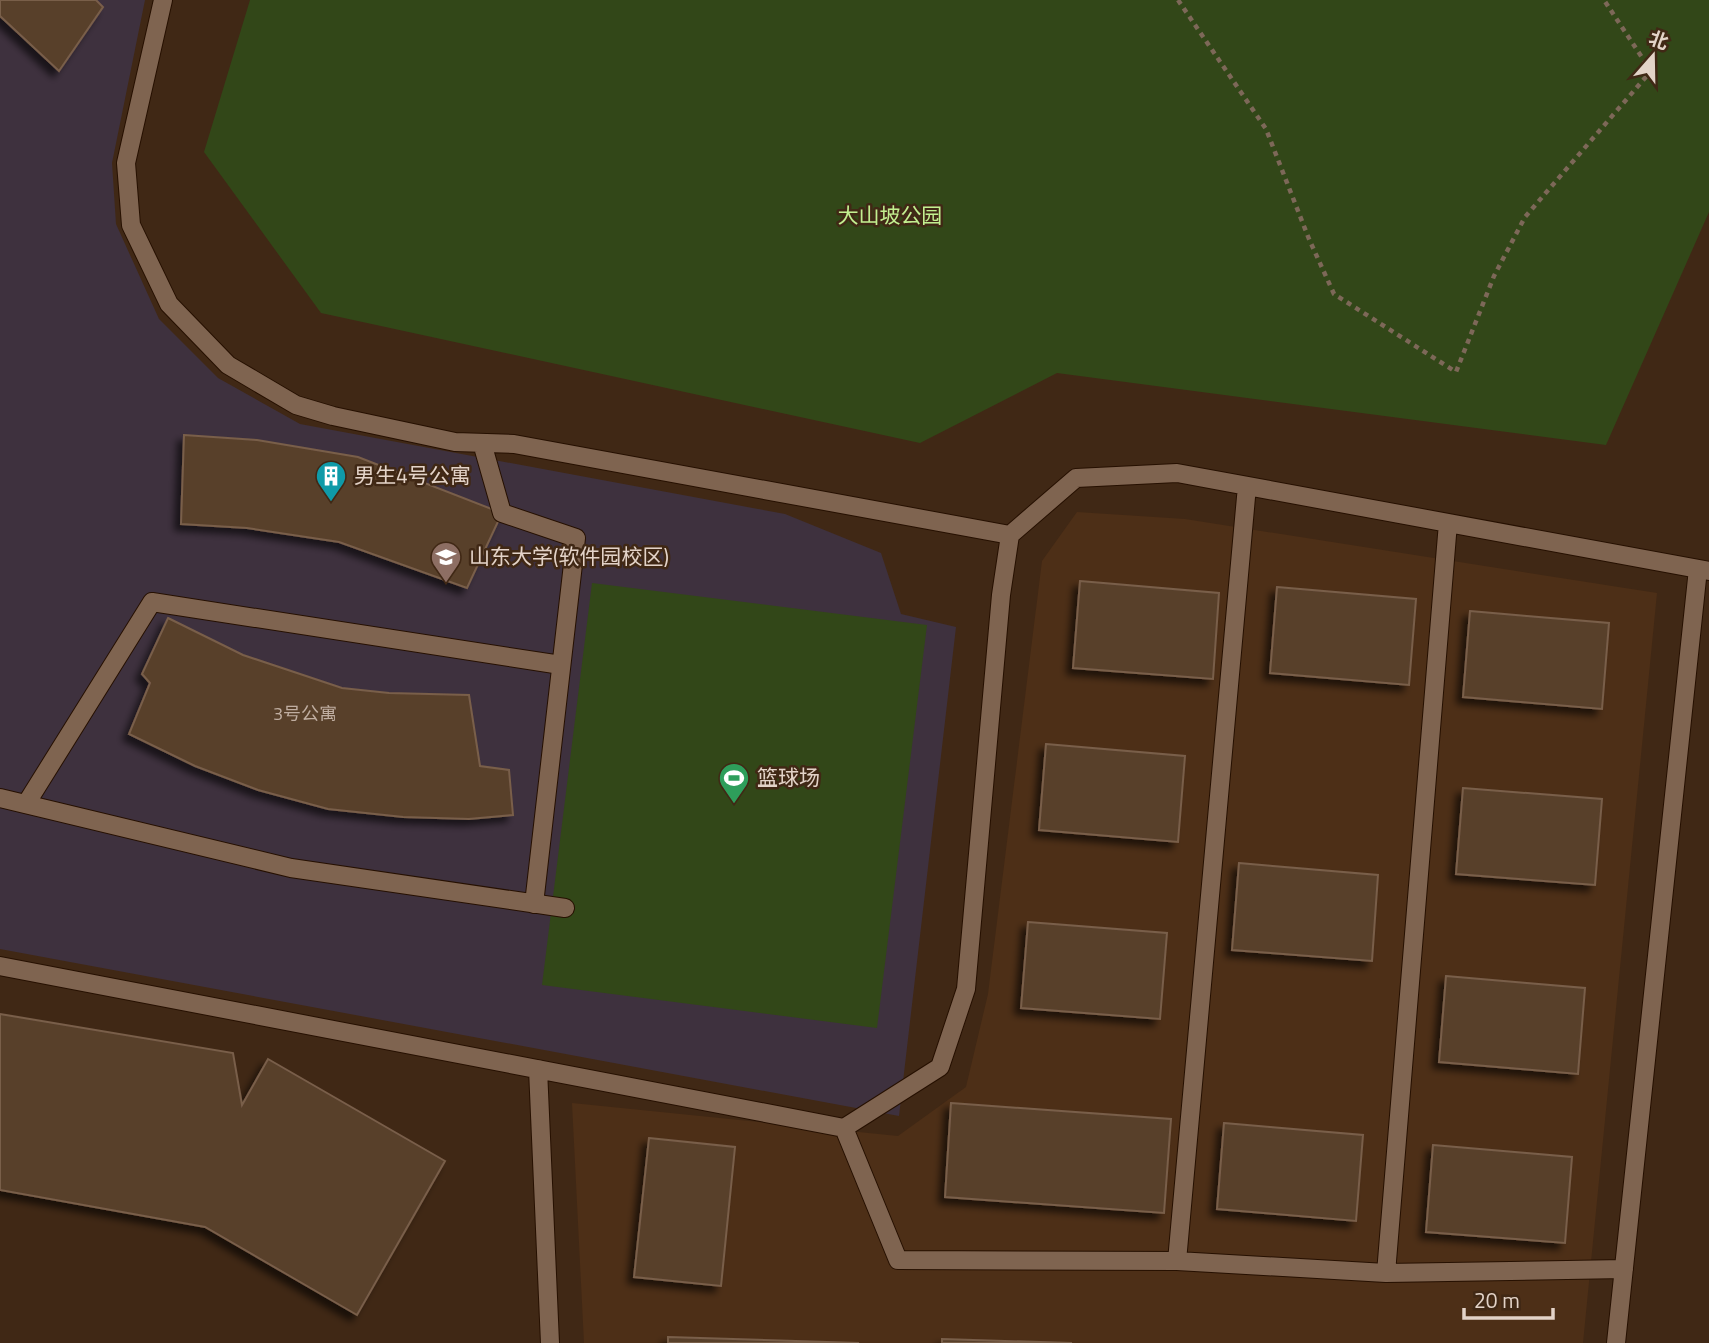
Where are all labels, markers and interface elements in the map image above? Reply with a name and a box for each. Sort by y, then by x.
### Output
north arrow [1618,21,1688,91]
text: 北 [1645,23,1673,56]
park label: 大山坡公园 [838,199,943,231]
building icon: 男生4号公寓 [314,459,348,503]
place label: 男生4号公寓 [354,459,471,491]
school or university icon: 山东大学(软件园校区) [429,540,463,584]
place label: 山东大学(软件园校区) [469,540,669,572]
house number: 3号公寓 [273,700,337,727]
sports icon: 篮球场 [717,761,751,805]
place label: 篮球场 [757,761,820,793]
scale bar [1464,1276,1553,1320]
text: 20 m [1474,1284,1520,1316]

